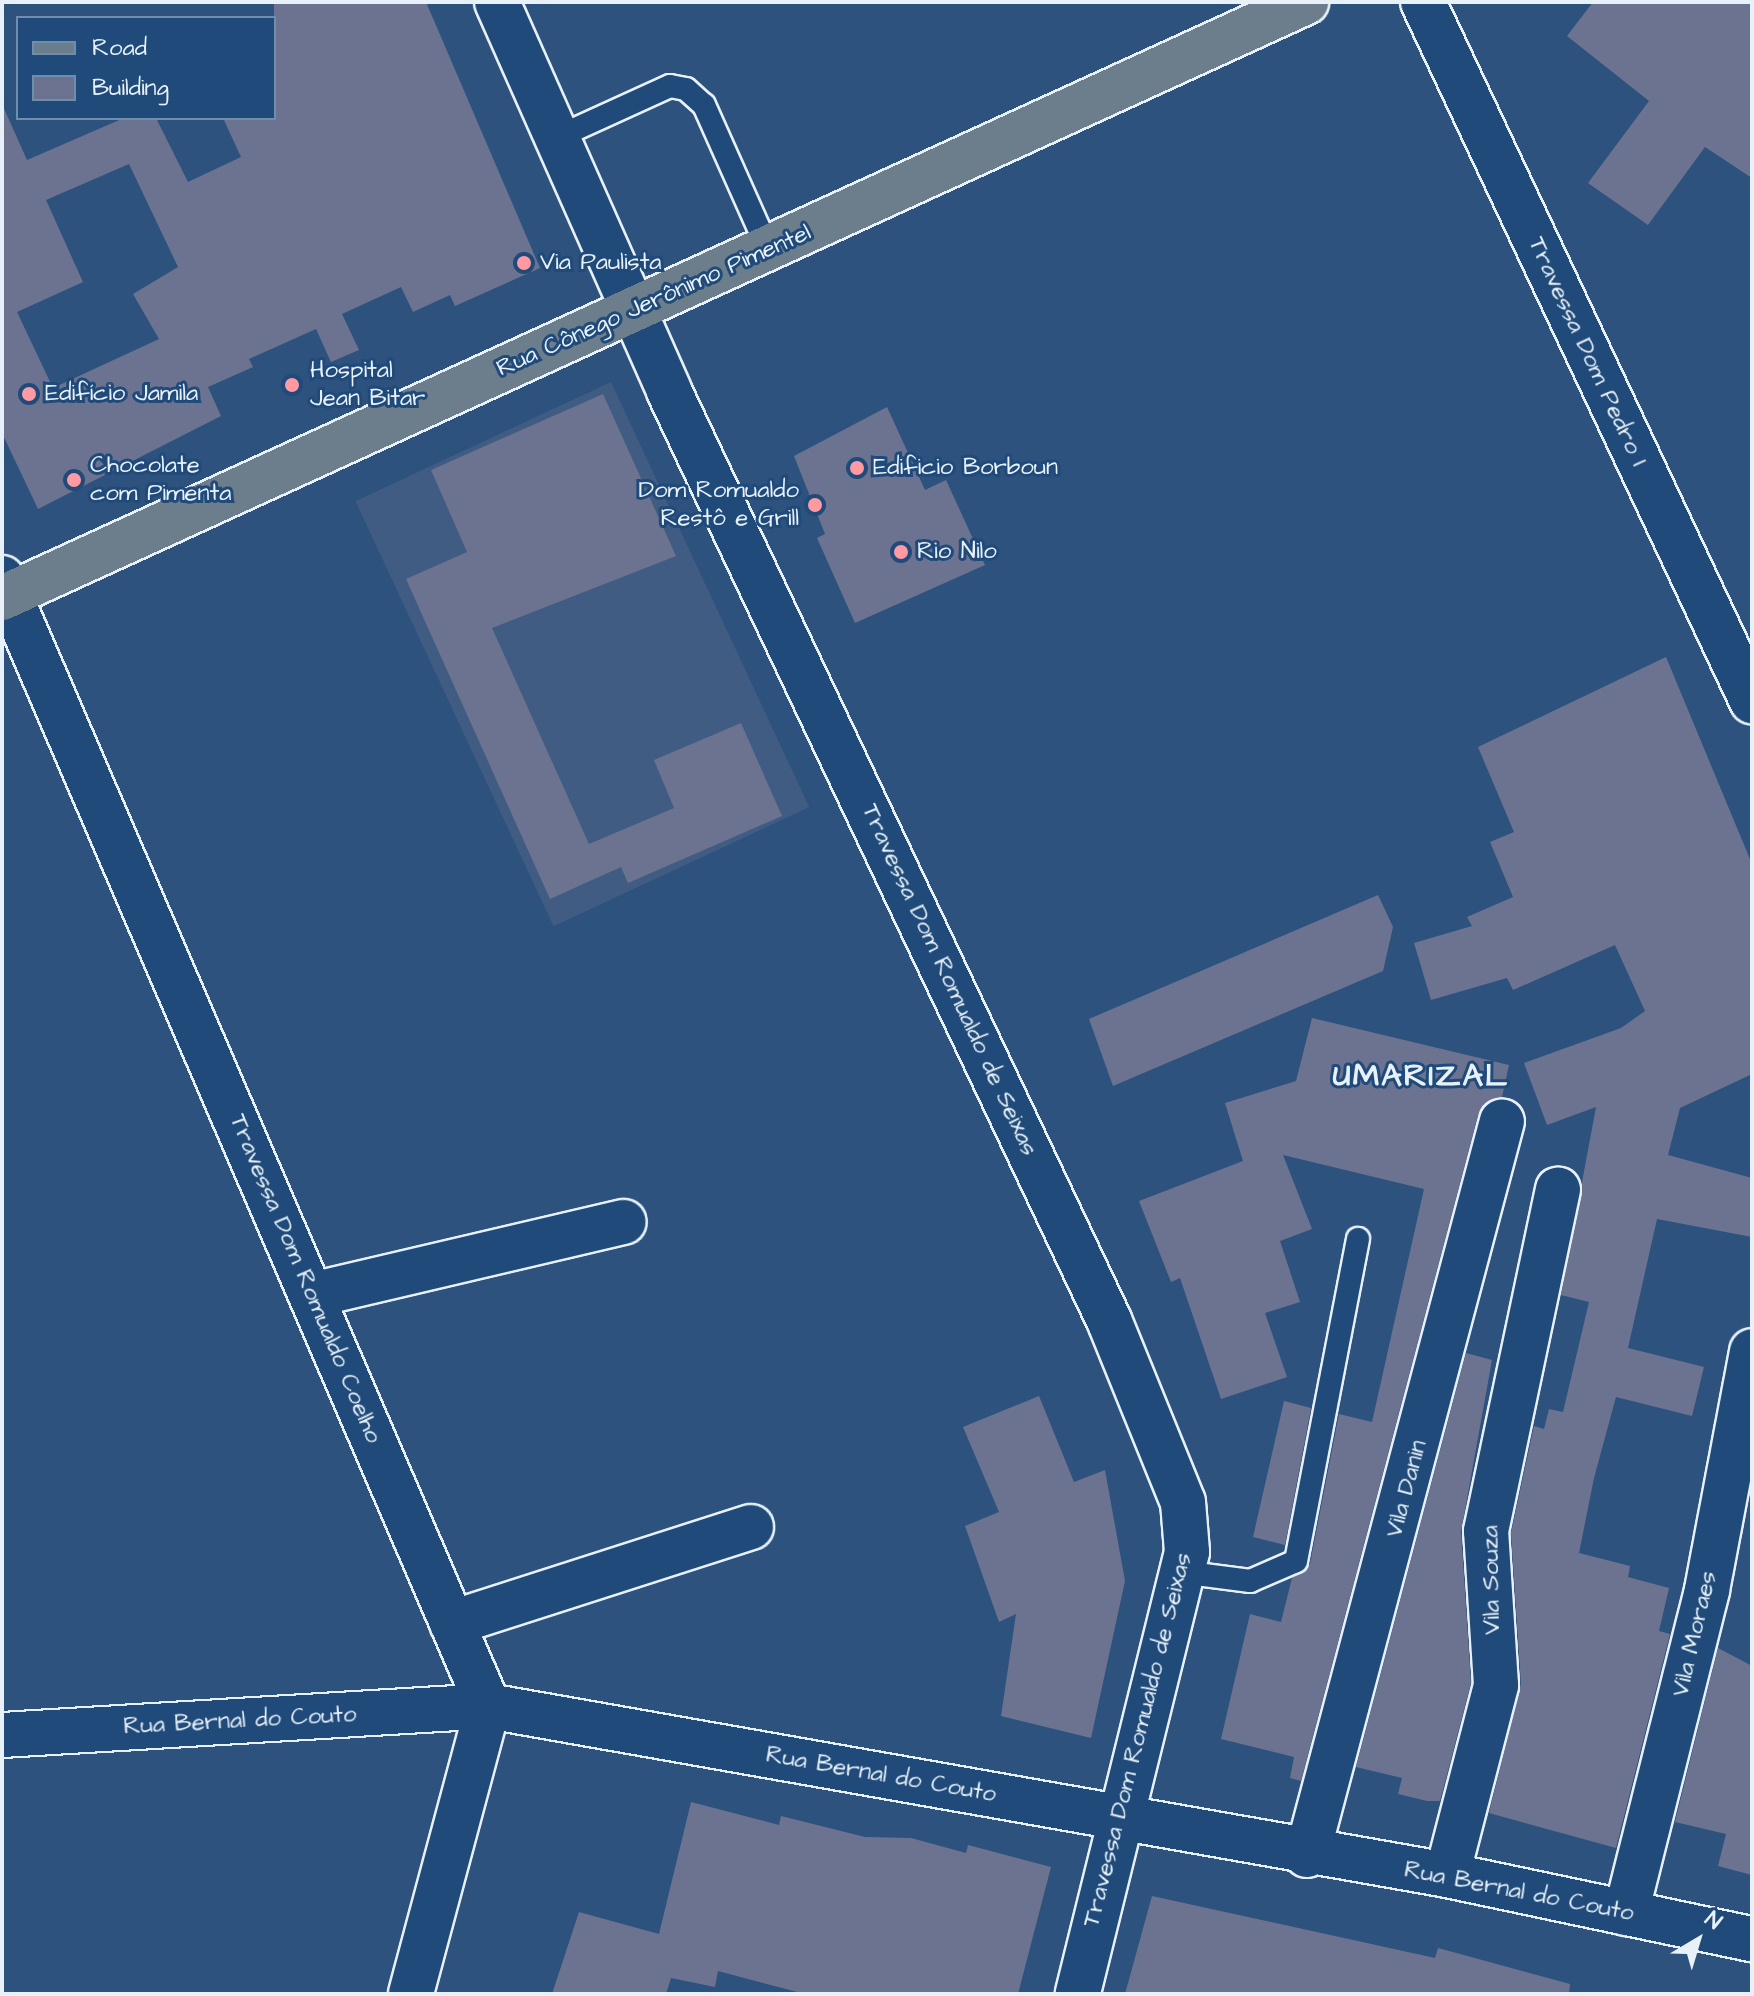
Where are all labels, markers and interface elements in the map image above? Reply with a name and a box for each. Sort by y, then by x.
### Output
legend [16,16,276,120]
text: Road [92,31,147,65]
text: Building [92,71,169,105]
street label: Rua Cônego Jerônimo Pimentel [492,218,816,384]
street label: Travessa Dom Pedro I [1521,233,1653,471]
place label: Via Paulista [540,249,662,277]
marker: Via Paulista [515,254,533,272]
place label: Hospital Jean Bitar [310,357,425,413]
marker: Hospital Jean Bitar [281,374,303,396]
place label: Edifício Jamila [45,380,198,408]
marker: Edifício Jamila [20,385,38,403]
place label: Chocolate com Pimenta [90,452,231,508]
place label: Edificio Borboun [873,454,1058,482]
marker: Edificio Borboun [848,459,866,477]
marker: Chocolate com Pimenta [65,471,83,489]
place label: Dom Romualdo Restô e Grill [638,477,799,533]
marker: Dom Romualdo Restô e Grill [806,496,824,514]
place label: Rio Nilo [917,538,997,566]
marker: Rio Nilo [892,543,910,561]
street label: Travessa Dom Romualdo de Seixas [855,800,1043,1160]
district label: UMARIZAL [1333,1057,1509,1095]
street label: Travessa Dom Romualdo Coelho [222,1110,388,1448]
street label: Vila Danin [1380,1437,1434,1541]
street label: Vila Souza [1477,1525,1507,1635]
street label: Travessa Dom Romualdo de Seixas [1078,1550,1198,1930]
street label: Vila Moraes [1667,1568,1723,1700]
street label: Rua Bernal do Couto [123,1701,357,1741]
street label: Rua Bernal do Couto [764,1741,998,1809]
street label: Rua Bernal do Couto [1402,1856,1636,1928]
north arrow [1658,1900,1738,1980]
text: N [1698,1904,1728,1937]

